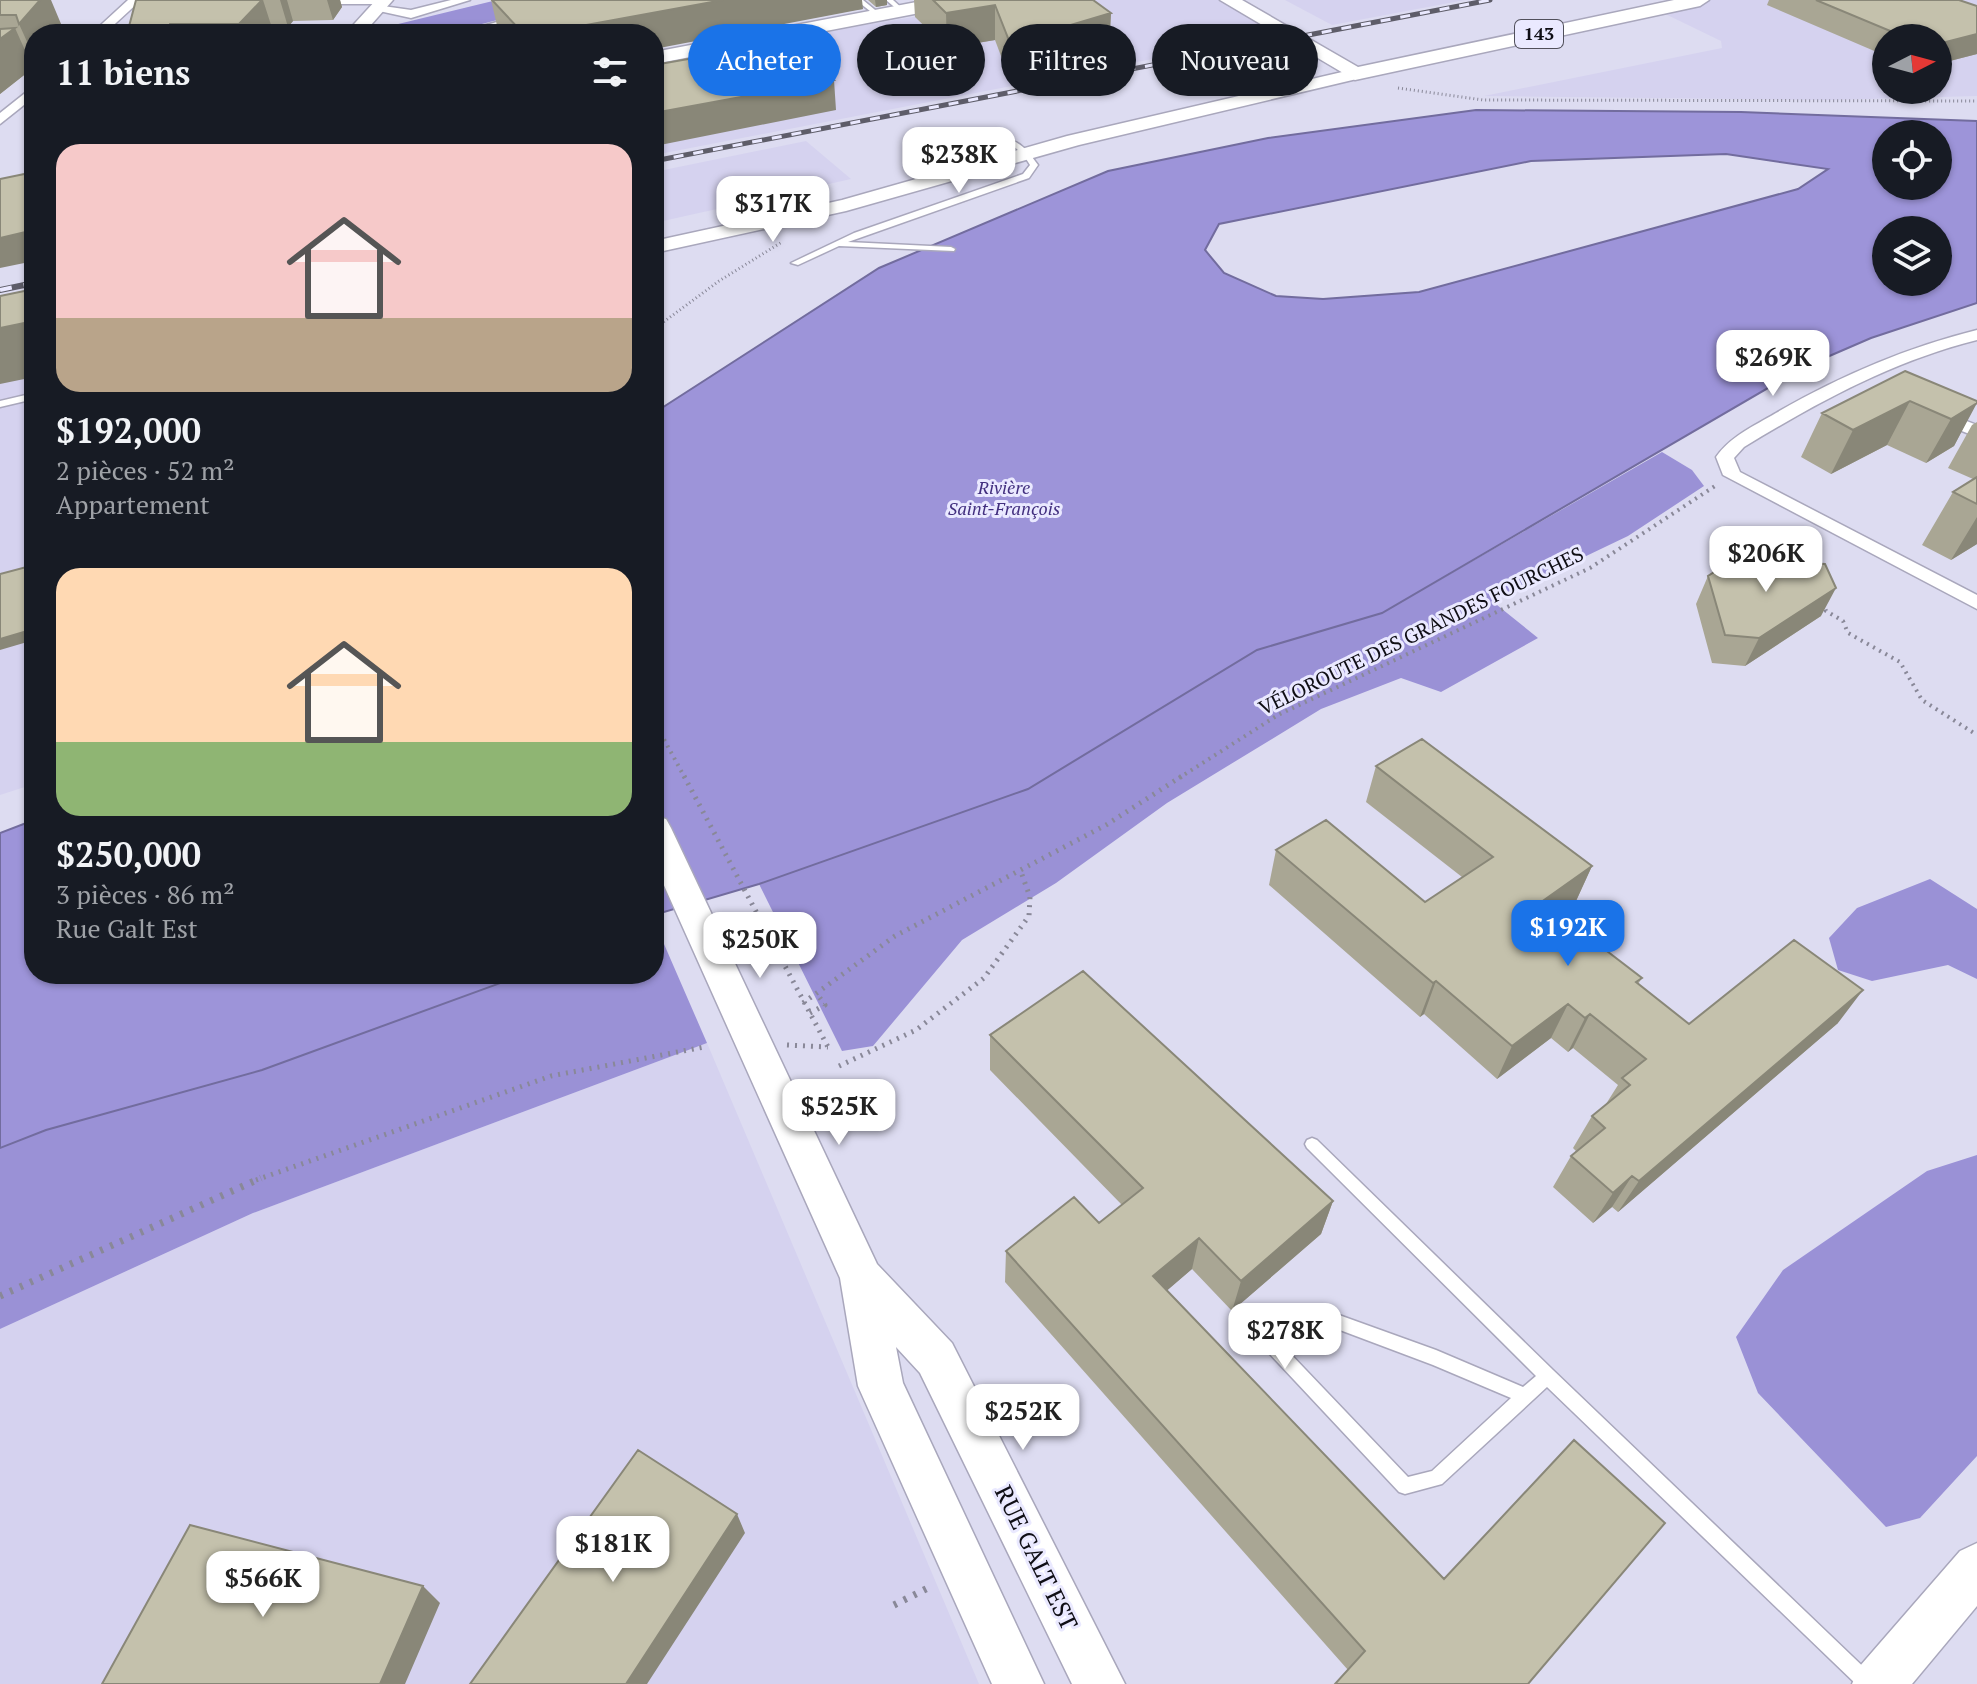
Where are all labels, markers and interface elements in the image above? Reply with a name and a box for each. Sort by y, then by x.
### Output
road number: 143 [1515,20,1563,48]
chip: Acheter [688,24,841,96]
chip: Louer [857,24,985,96]
chip: Filtres [1001,24,1136,96]
chip: Nouveau [1152,24,1318,96]
north arrow [1872,24,1952,104]
map controls [1872,24,1952,296]
text: 11 biens [56,50,190,95]
icon: filters [588,50,632,94]
button: locate [1872,120,1952,200]
pin: $238K [903,127,1015,195]
text: $238K [920,136,998,170]
pin: $317K [717,176,829,244]
text: $317K [734,185,812,219]
icon: home [272,196,416,340]
button: layers [1872,216,1952,296]
pin: $269K [1717,330,1829,398]
text: $269K [1734,339,1812,373]
text: $192,000 [56,408,201,453]
text: 2 pièces · 52 m² [56,453,234,487]
water label: Rivière Saint-François [948,475,1060,520]
text: Appartement [56,487,210,521]
pin: $206K [1710,526,1822,594]
text: $206K [1727,535,1805,569]
street label: VÉLOROUTE DES GRANDES FOURCHES [1254,540,1588,721]
icon: home [272,620,416,764]
text: $250,000 [56,832,201,877]
text: 3 pièces · 86 m² [56,877,234,911]
pin: $192K [1512,900,1624,968]
text: $192K [1529,909,1607,943]
text: Rue Galt Est [56,911,198,945]
pin: $250K [704,912,816,980]
text: $250K [721,921,799,955]
pin: $525K [783,1079,895,1147]
text: $525K [800,1088,878,1122]
pin: $278K [1229,1303,1341,1371]
text: $278K [1246,1312,1324,1346]
pin: $252K [967,1384,1079,1452]
text: $252K [984,1393,1062,1427]
street label: RUE GALT EST [988,1480,1086,1635]
pin: $181K [557,1516,669,1584]
text: $181K [574,1525,652,1559]
pin: $566K [207,1551,319,1619]
text: $566K [224,1560,302,1594]

